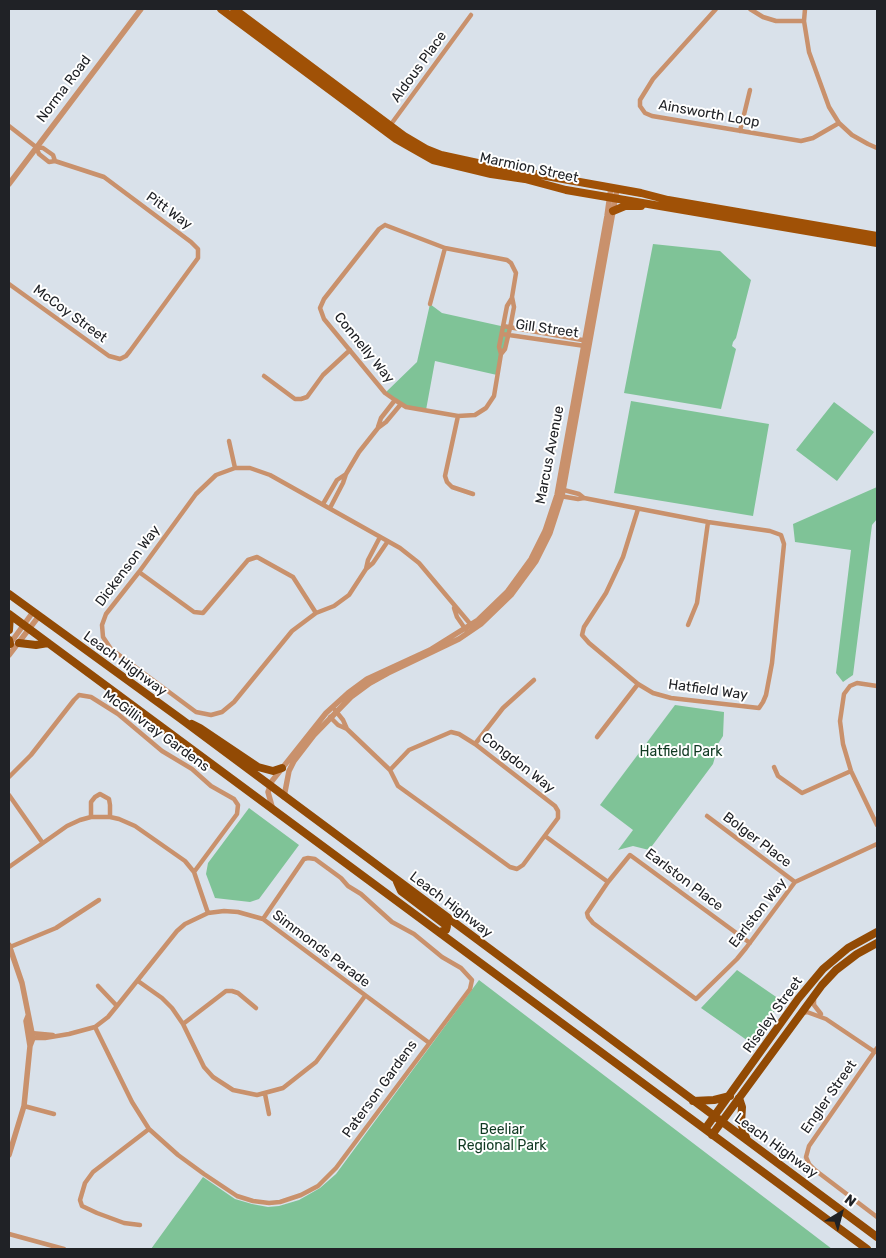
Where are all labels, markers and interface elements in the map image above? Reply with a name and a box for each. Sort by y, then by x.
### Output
street label: Aldous Place [388,28,450,106]
street label: Norma Road [33,52,95,126]
street label: Ainsworth Loop [657,97,761,131]
street label: Marmion Street [478,149,580,187]
street label: Pitt Way [143,189,195,233]
street label: McCoy Street [30,281,110,347]
street label: Connelly Way [330,309,398,387]
street label: Gill Street [514,316,580,342]
street label: Marcus Avenue [532,404,568,506]
street label: Dickenson Way [92,522,164,610]
street label: Leach Highway [80,628,170,700]
street label: Hatfield Way [667,676,749,704]
street label: McGillivray Gardens [99,687,213,775]
street label: Congdon Way [478,729,558,797]
park label: Hatfield Park [640,744,722,760]
street label: Bolger Place [719,809,795,871]
street label: Earlston Place [642,845,726,915]
street label: Leach Highway [406,868,496,942]
street label: Earlston Way [726,875,790,951]
street label: Simmonds Parade [269,907,373,991]
street label: Riseley Street [740,974,806,1056]
street label: Paterson Gardens [339,1037,421,1141]
street label: Engler Street [798,1057,860,1137]
street label: Leach Highway [731,1110,821,1182]
park label: Beeliar Regional Park [458,1122,546,1154]
north arrow [816,1188,866,1238]
text: N [841,1191,859,1210]

